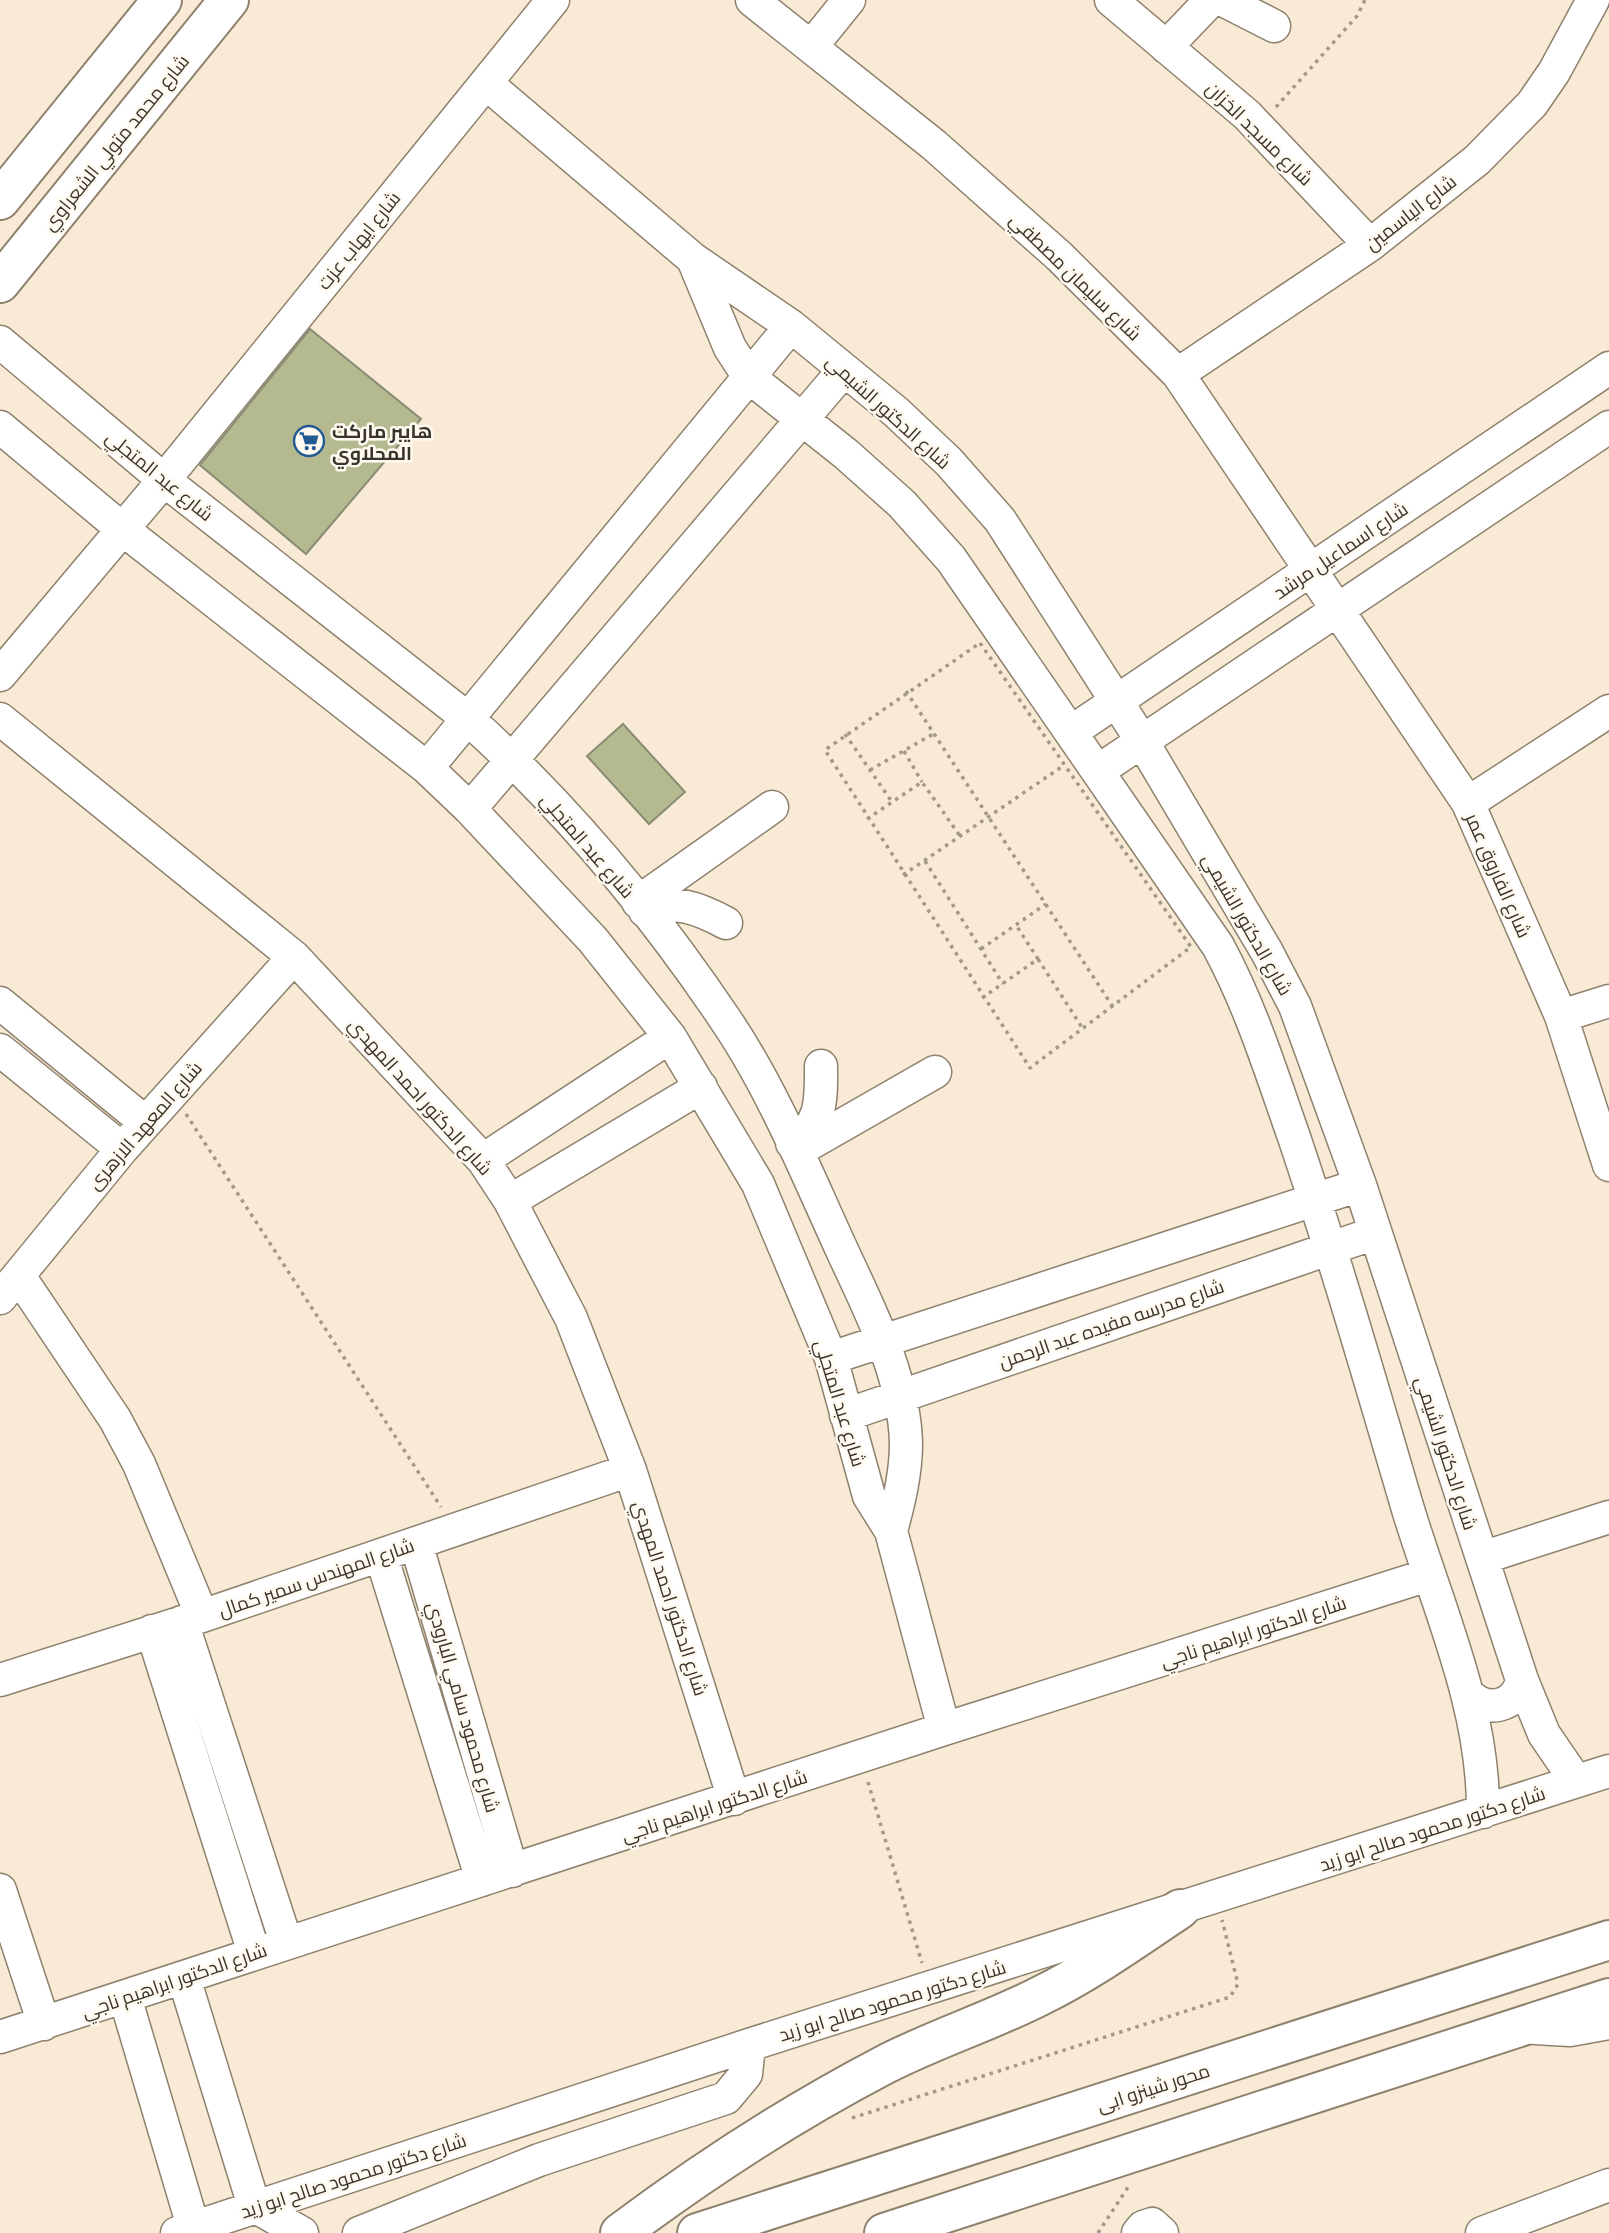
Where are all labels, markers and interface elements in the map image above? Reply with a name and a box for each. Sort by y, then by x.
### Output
street label: شارع محمد متولي الشعراوي [37,49,196,237]
street label: شارع مسجد الخزان [1200,76,1318,192]
street label: شارع الياسمين [1360,169,1462,257]
street label: شارع ايهاب عزت [311,186,407,296]
street label: شارع سليمان مصطفي [1003,207,1147,348]
street label: شارع الدكتور الشيمي [819,349,956,476]
place label: هايبر ماركت المحلاوي [332,419,432,469]
supermarket icon: هايبر ماركت المحلاوي [292,424,326,458]
street label: شارع عبد المتجلي [99,425,218,528]
street label: شارع اسماعيل مرشد [1268,496,1413,606]
street label: شارع عبد المتجلي [533,788,640,905]
street label: شارع الفاروق عمر [1458,808,1537,942]
street label: شارع الدكتور الشيمي [1195,849,1298,1001]
street label: شارع الدكتور احمد المهدي [341,1013,498,1182]
street label: شارع المعهد الازهرى [82,1056,208,1196]
street label: شارع مدرسه مفيده عبد الرحمن [995,1274,1228,1375]
street label: شارع عبد المتجلي [807,1337,871,1470]
street label: شارع الدكتور الشيمي [1408,1373,1483,1534]
street label: شارع الدكتور احمد المهدي [625,1498,713,1700]
street label: شارع المهندس سمير كمال [215,1533,418,1624]
street label: شارع الدكتور ابراهيم ناجي [1157,1590,1350,1676]
street label: شارع محمود سامي البارودي [419,1599,505,1816]
street label: شارع الدكتور ابراهيم ناجي [618,1764,811,1850]
street label: شارع دكتور محمود صالح ابو زيد [1316,1781,1549,1878]
street label: شارع الدكتور ابراهيم ناجي [78,1937,271,2026]
street label: شارع دكتور محمود صالح ابو زيد [776,1954,1009,2048]
street label: محور شينزو ابى [1094,2058,1213,2117]
street label: شارع دكتور محمود صالح ابو زيد [237,2128,470,2225]

